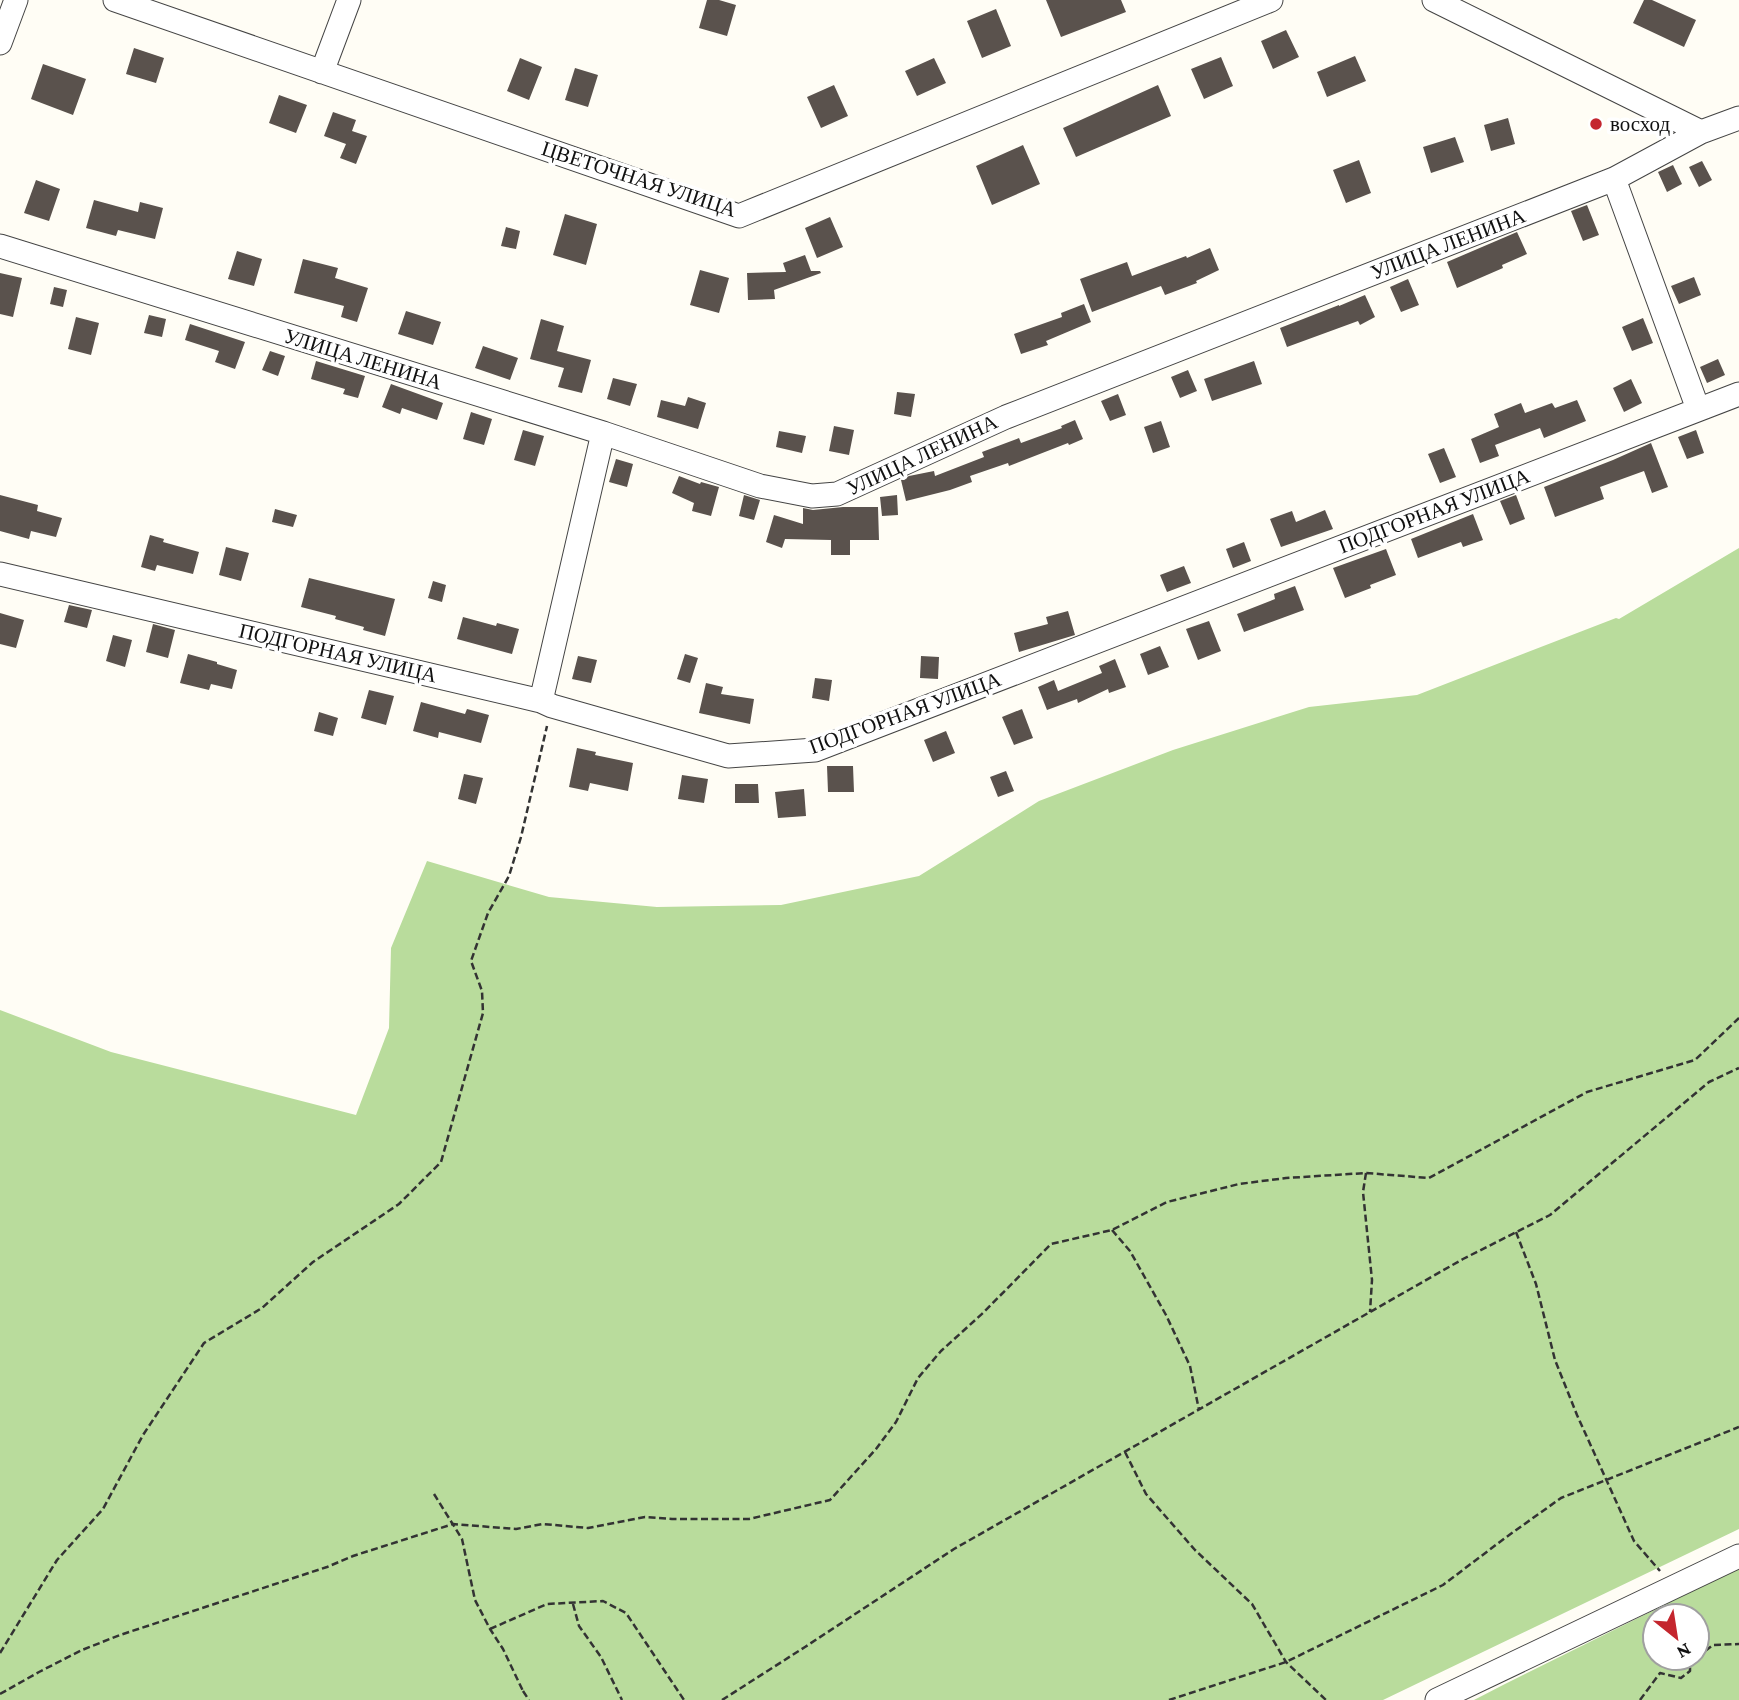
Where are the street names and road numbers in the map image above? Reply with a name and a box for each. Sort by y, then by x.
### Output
street label: ЦВЕТОЧНАЯ УЛИЦА [539,136,740,222]
street label: УЛИЦА ЛЕНИНА [1367,203,1530,285]
street label: УЛИЦА ЛЕНИНА [281,324,446,395]
street label: УЛИЦА ЛЕНИНА [843,409,1002,501]
street label: ПОДГОРНАЯ УЛИЦА [1335,463,1534,559]
street label: ПОДГОРНАЯ УЛИЦА [237,619,440,688]
street label: ПОДГОРНАЯ УЛИЦА [806,667,1005,759]

